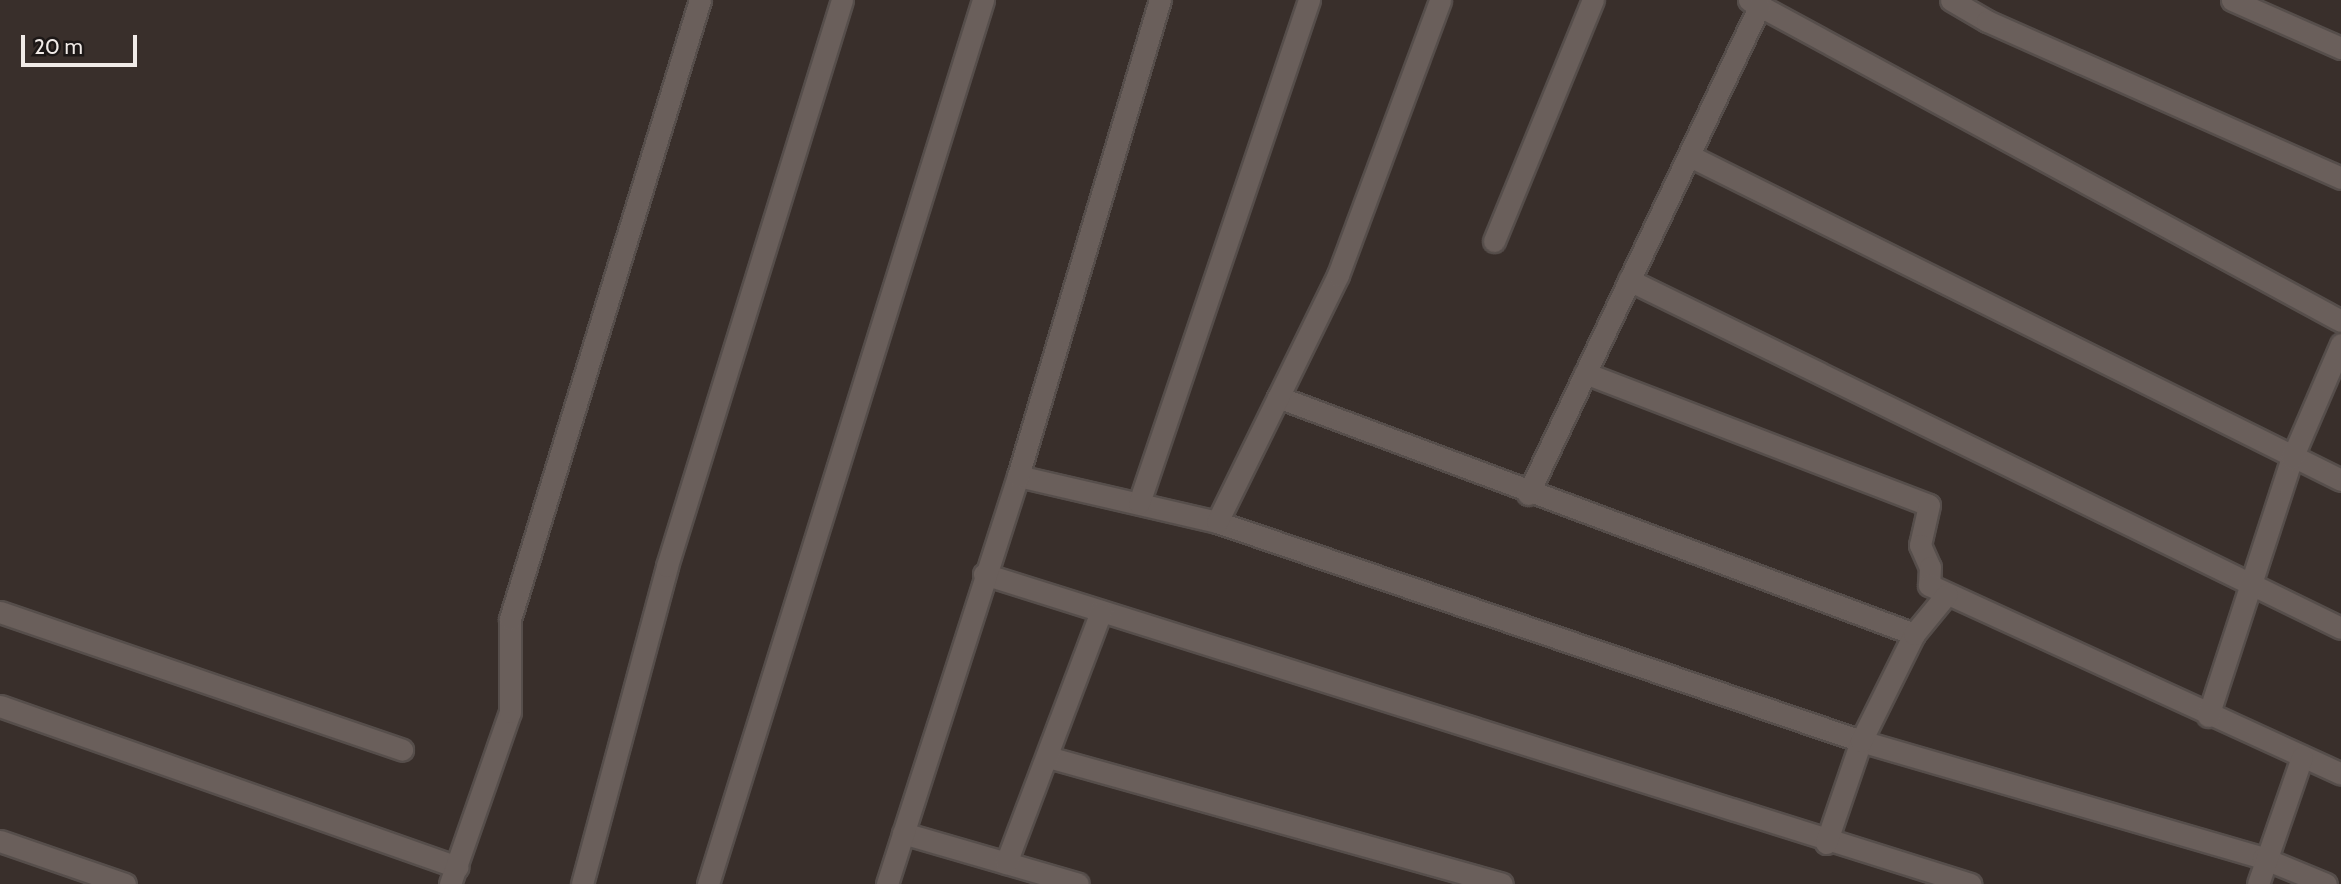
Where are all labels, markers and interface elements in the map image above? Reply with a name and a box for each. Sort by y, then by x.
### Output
scale bar [24,21,140,65]
text: 20 m [34,34,83,59]

